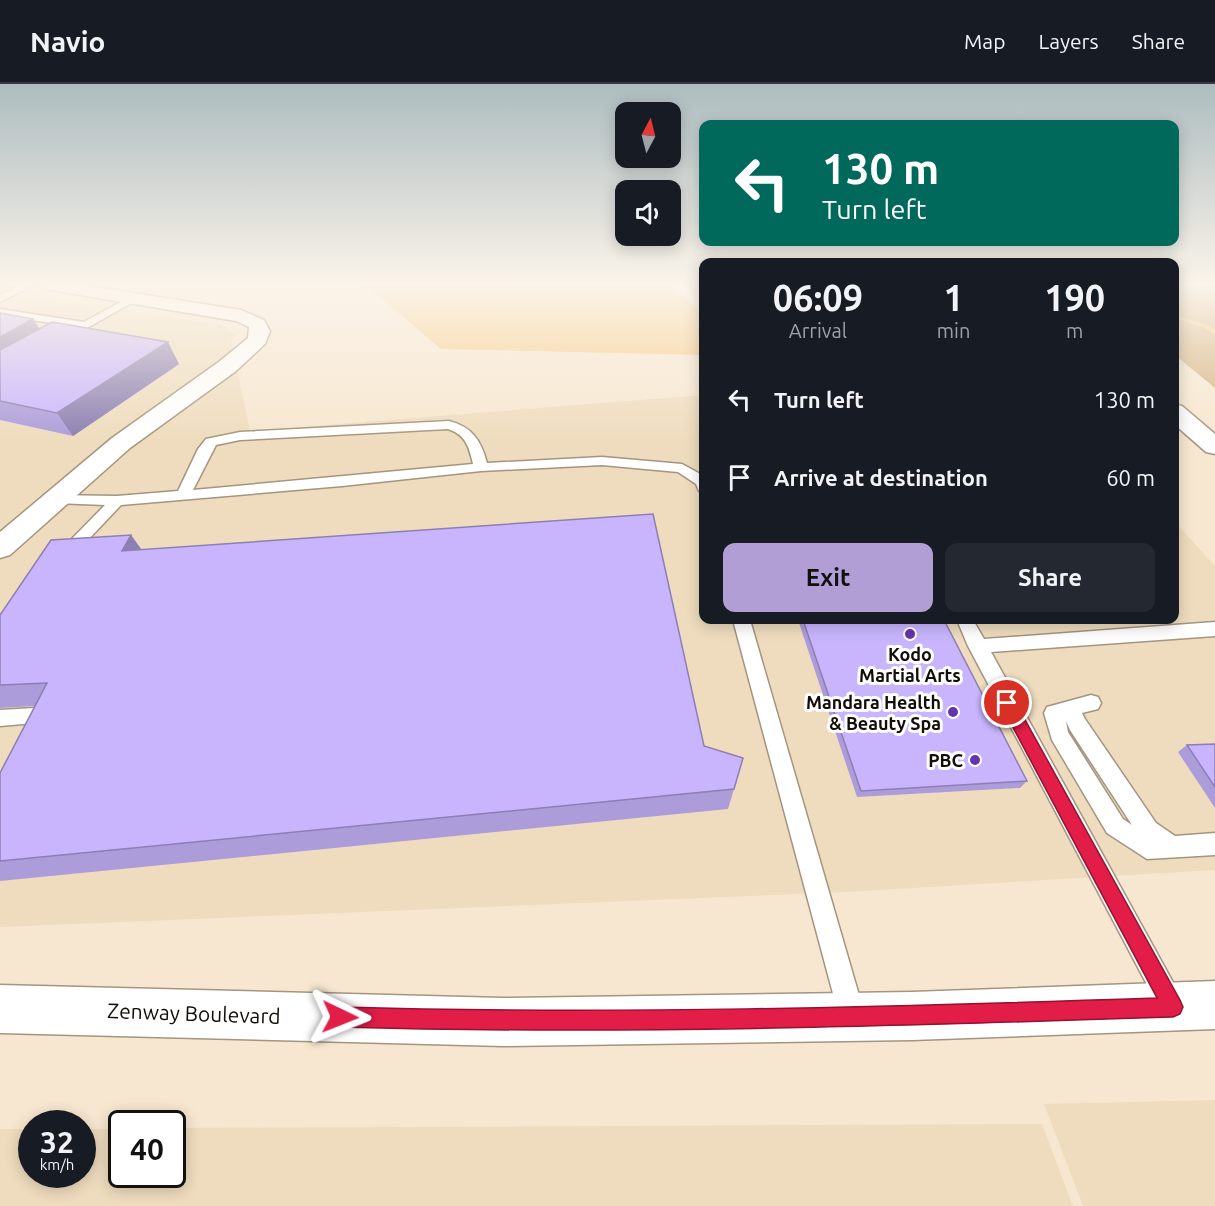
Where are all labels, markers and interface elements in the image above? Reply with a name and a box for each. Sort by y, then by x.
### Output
text: Navio [30,26,105,57]
text: Map [964,29,1005,53]
text: Layers [1038,29,1099,53]
text: Share [1132,29,1185,53]
north arrow [615,102,681,168]
map controls [615,102,681,246]
icon: left [723,144,801,222]
text: 130 m [822,145,939,192]
button: sound [615,180,681,246]
text: Turn left [822,194,926,224]
text: 06:09 [773,277,863,318]
text: 1 [943,277,964,318]
text: 190 [1044,277,1105,318]
text: Arrival [789,319,847,342]
text: min [937,319,970,342]
text: m [1066,319,1083,342]
icon: left [723,383,756,416]
text: Turn left [774,387,864,412]
text: 130 m [1094,387,1155,412]
icon: arrive [723,461,756,494]
text: Arrive at destination [774,465,988,490]
text: 60 m [1106,465,1155,490]
button: Exit [723,543,933,612]
button: Share [945,543,1155,612]
marker: Kodo Martial Arts [903,627,917,641]
place label: Kodo Martial Arts [859,644,961,685]
pin [981,677,1032,728]
icon: arrive [990,686,1023,719]
place label: Mandara Health & Beauty Spa [806,692,941,733]
marker: Mandara Health & Beauty Spa [946,705,960,719]
place label: PBC [928,750,963,770]
marker: PBC [968,753,982,767]
position arrow [308,985,372,1049]
street label: Zenway Boulevard [107,998,281,1028]
speed limit sign: 40 [108,1110,186,1188]
text: 32 [40,1125,74,1159]
text: km/h [40,1156,74,1173]

